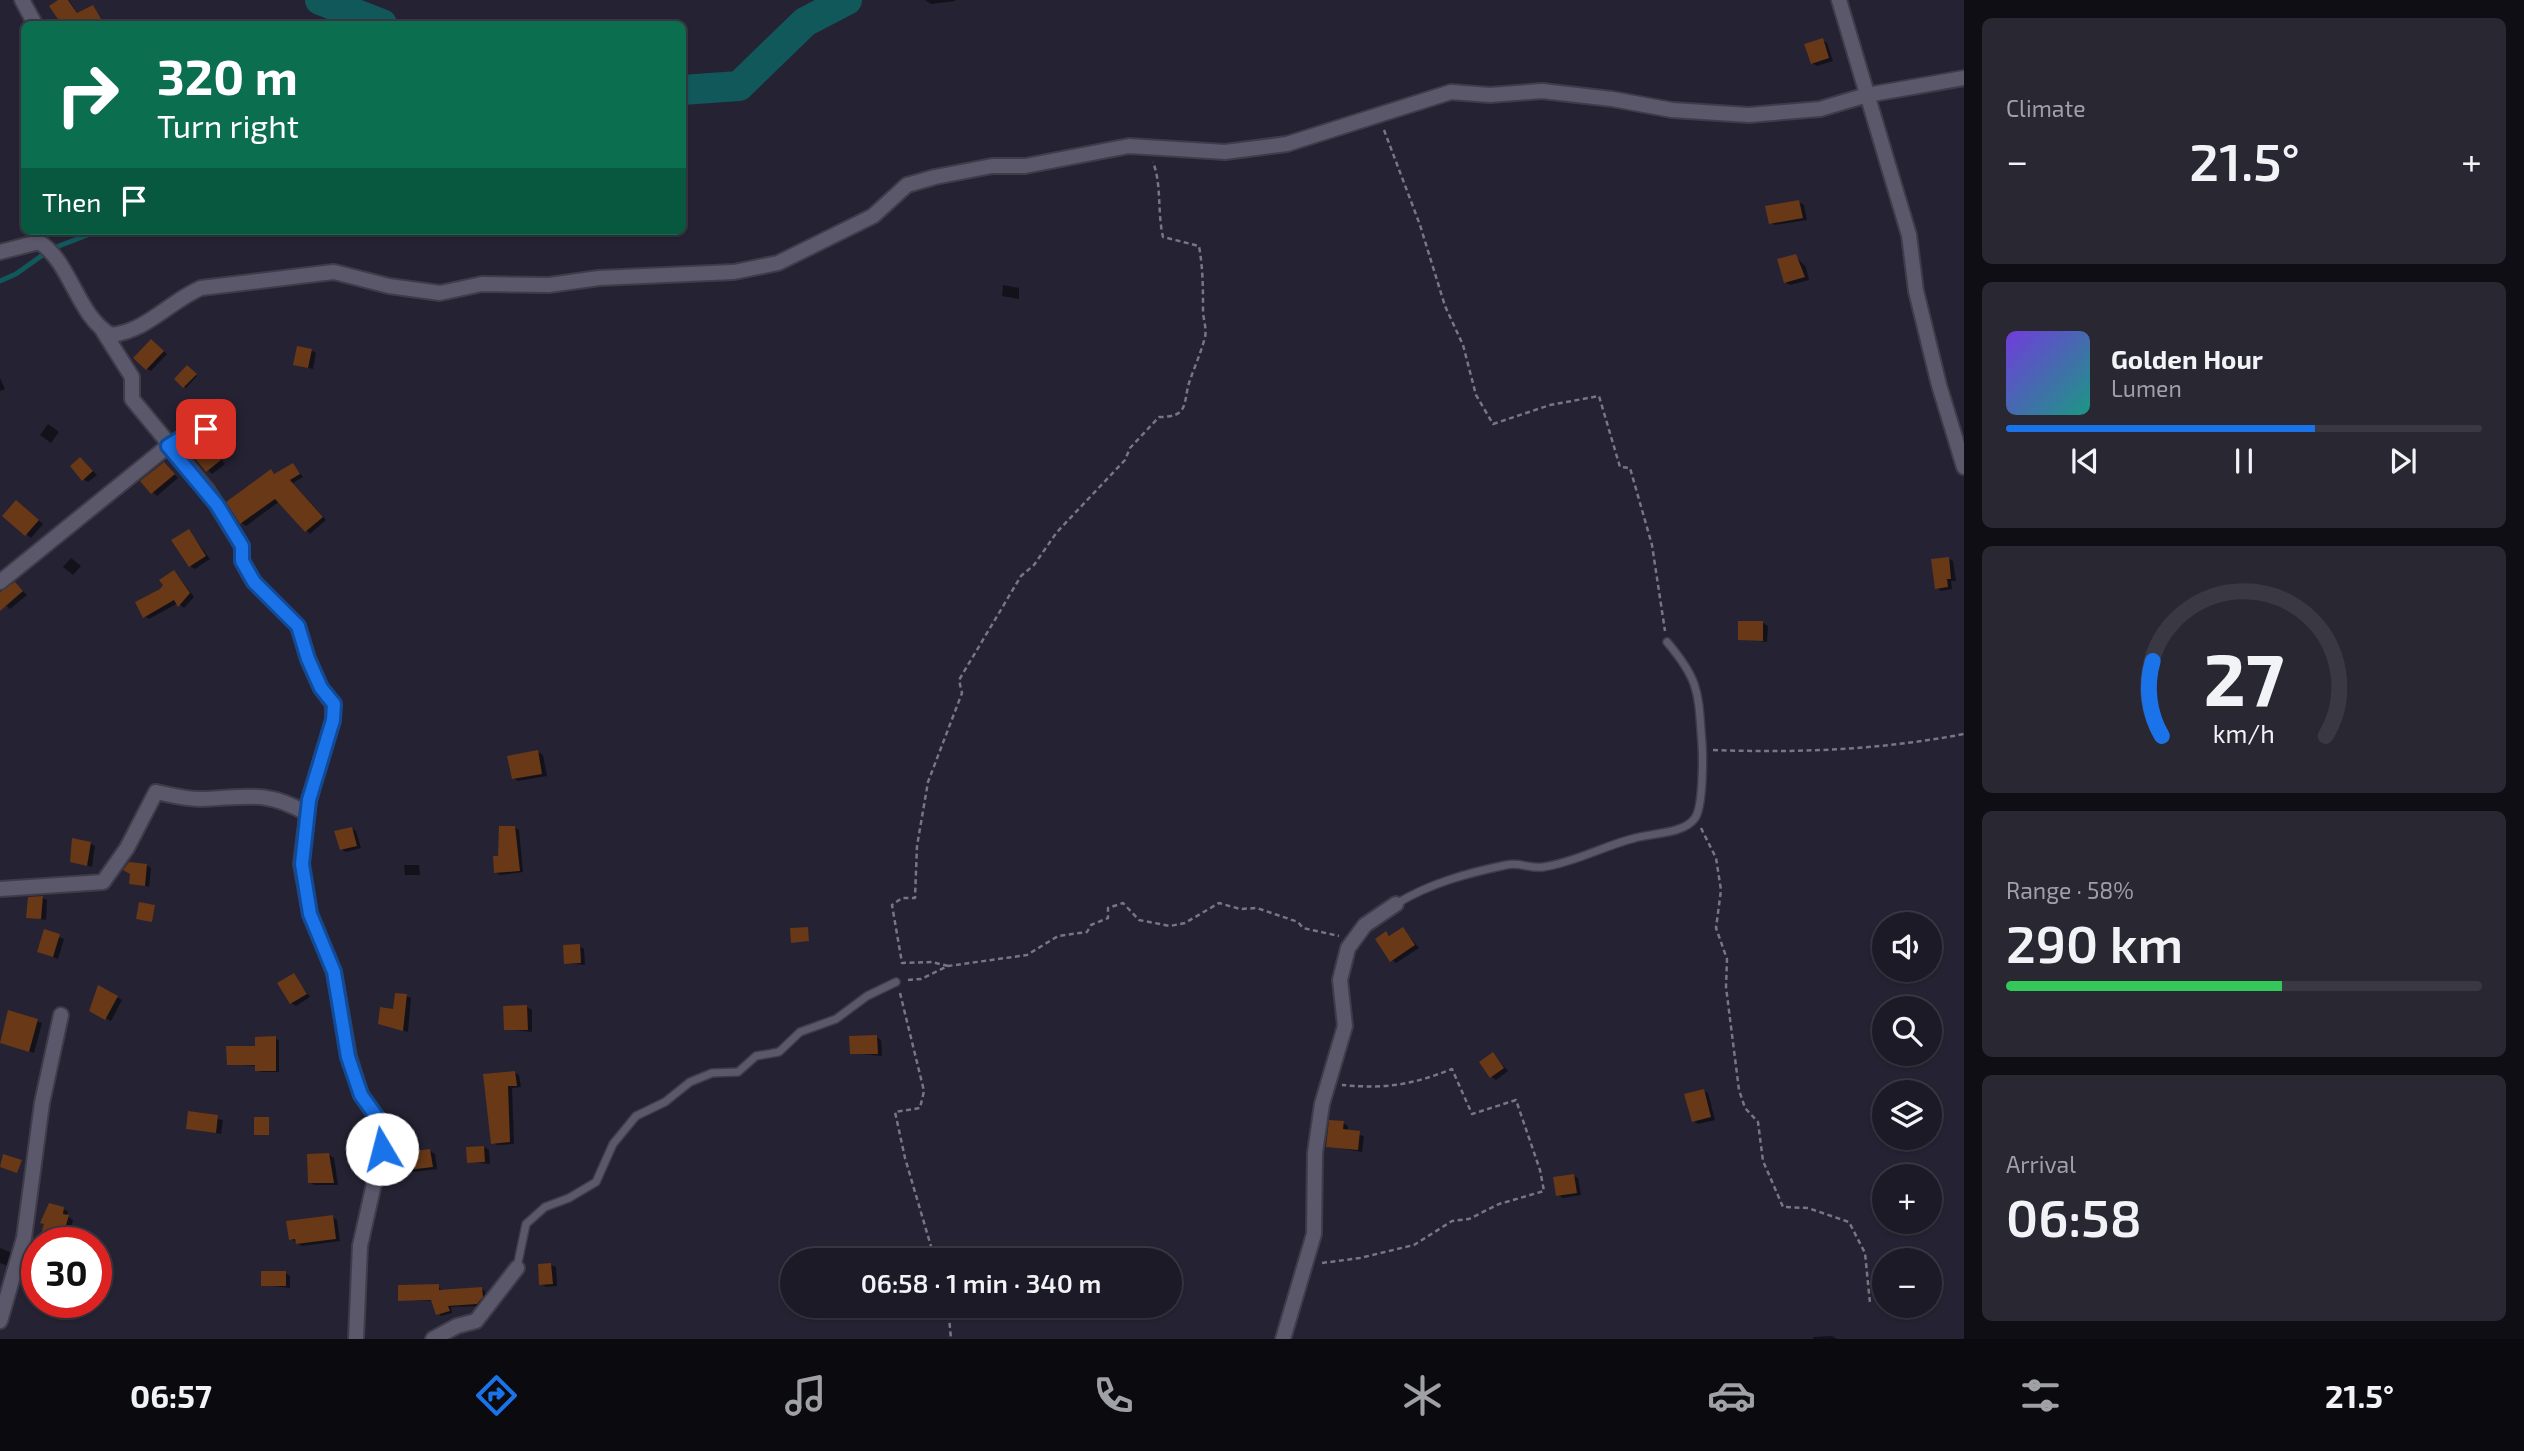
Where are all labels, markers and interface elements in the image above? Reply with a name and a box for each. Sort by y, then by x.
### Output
text: 320 m [157,46,298,105]
icon: right [42,49,133,140]
text: Climate [2006,94,2086,122]
text: Turn right [157,106,299,144]
text: 21.5° [2189,129,2300,191]
text: − [2006,137,2028,183]
text: + [2461,137,2482,183]
icon: arrive [115,182,153,220]
text: Then [42,186,101,217]
text: Golden Hour [2111,343,2263,374]
text: Lumen [2111,374,2182,402]
pin [176,399,236,459]
icon: arrive [187,410,225,448]
icon: previous [2066,442,2104,480]
icon: pause [2225,442,2263,480]
icon: next [2384,442,2422,480]
text: 27 [2204,633,2284,721]
text: km/h [2213,717,2275,747]
text: Range · 58% [2006,876,2134,904]
text: 290 km [2006,911,2183,973]
map controls [1872,912,1942,1318]
button: sound [1872,912,1942,982]
button: search [1872,996,1942,1066]
button: layers [1872,1080,1942,1150]
position arrow [345,1112,419,1186]
text: Arrival [2006,1150,2076,1178]
button: + [1872,1164,1942,1234]
text: 06:58 [2006,1185,2142,1247]
speed limit sign: 30 [21,1227,112,1318]
button: − [1872,1248,1942,1318]
text: 06:58 · 1 min · 340 m [861,1267,1101,1298]
icon: directions [472,1371,521,1420]
icon: music [781,1371,830,1420]
icon: phone [1089,1371,1138,1420]
icon: climate [1398,1371,1447,1420]
icon: car [1707,1371,1756,1420]
icon: filters [2016,1371,2065,1420]
text: 06:57 [130,1376,212,1414]
text: 21.5° [2325,1376,2394,1414]

